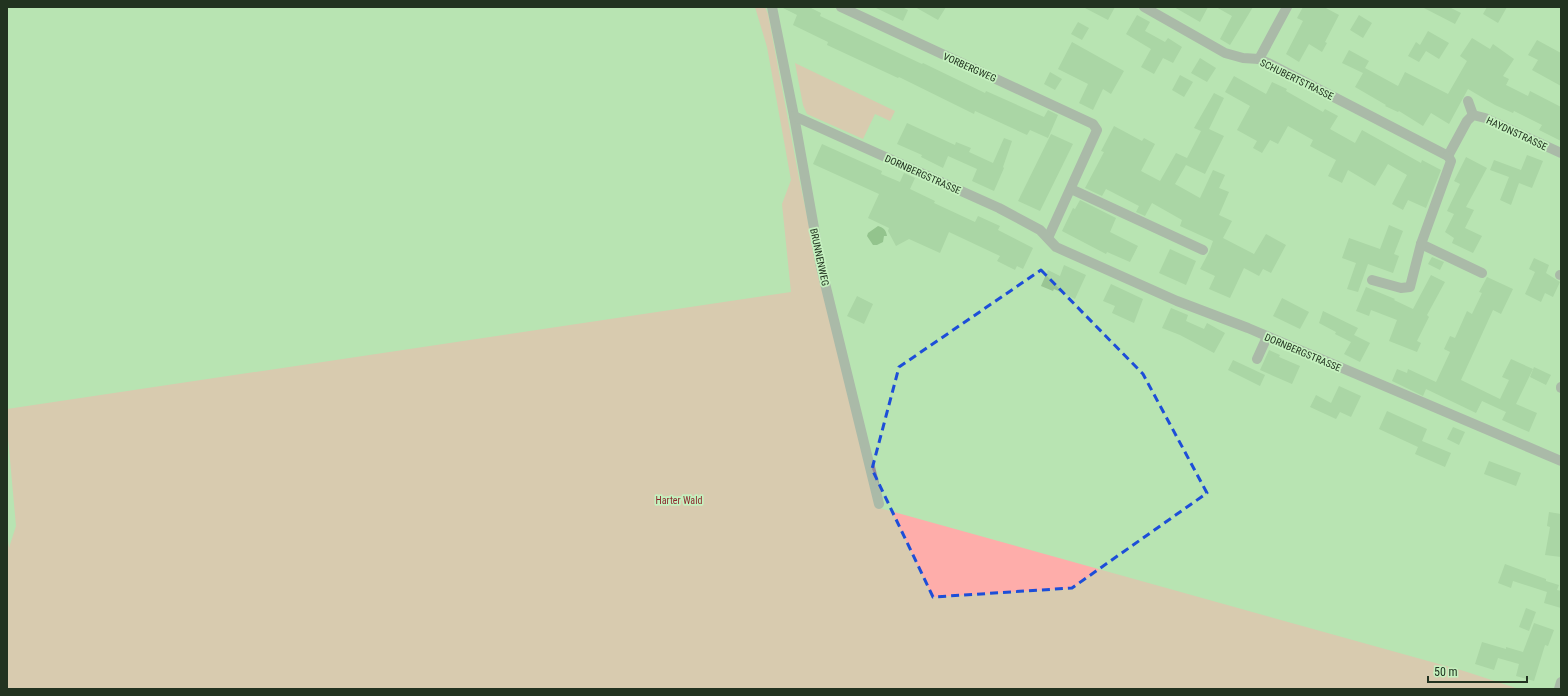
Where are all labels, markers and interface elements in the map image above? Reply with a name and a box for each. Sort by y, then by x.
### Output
street label: VORBERGWEG [942,51,998,84]
street label: SCHUBERTSTRASSE [1258,57,1335,102]
street label: HAYDNSTRASSE [1485,115,1549,152]
street label: DORNBERGSTRASSE [883,153,962,196]
street label: BRUNNENWEG [808,227,831,287]
street label: DORNBERGSTRASSE [1263,331,1343,373]
park label: Harter Wald [656,495,702,506]
scale bar [1428,658,1527,684]
text: 50 m [1434,665,1458,679]

